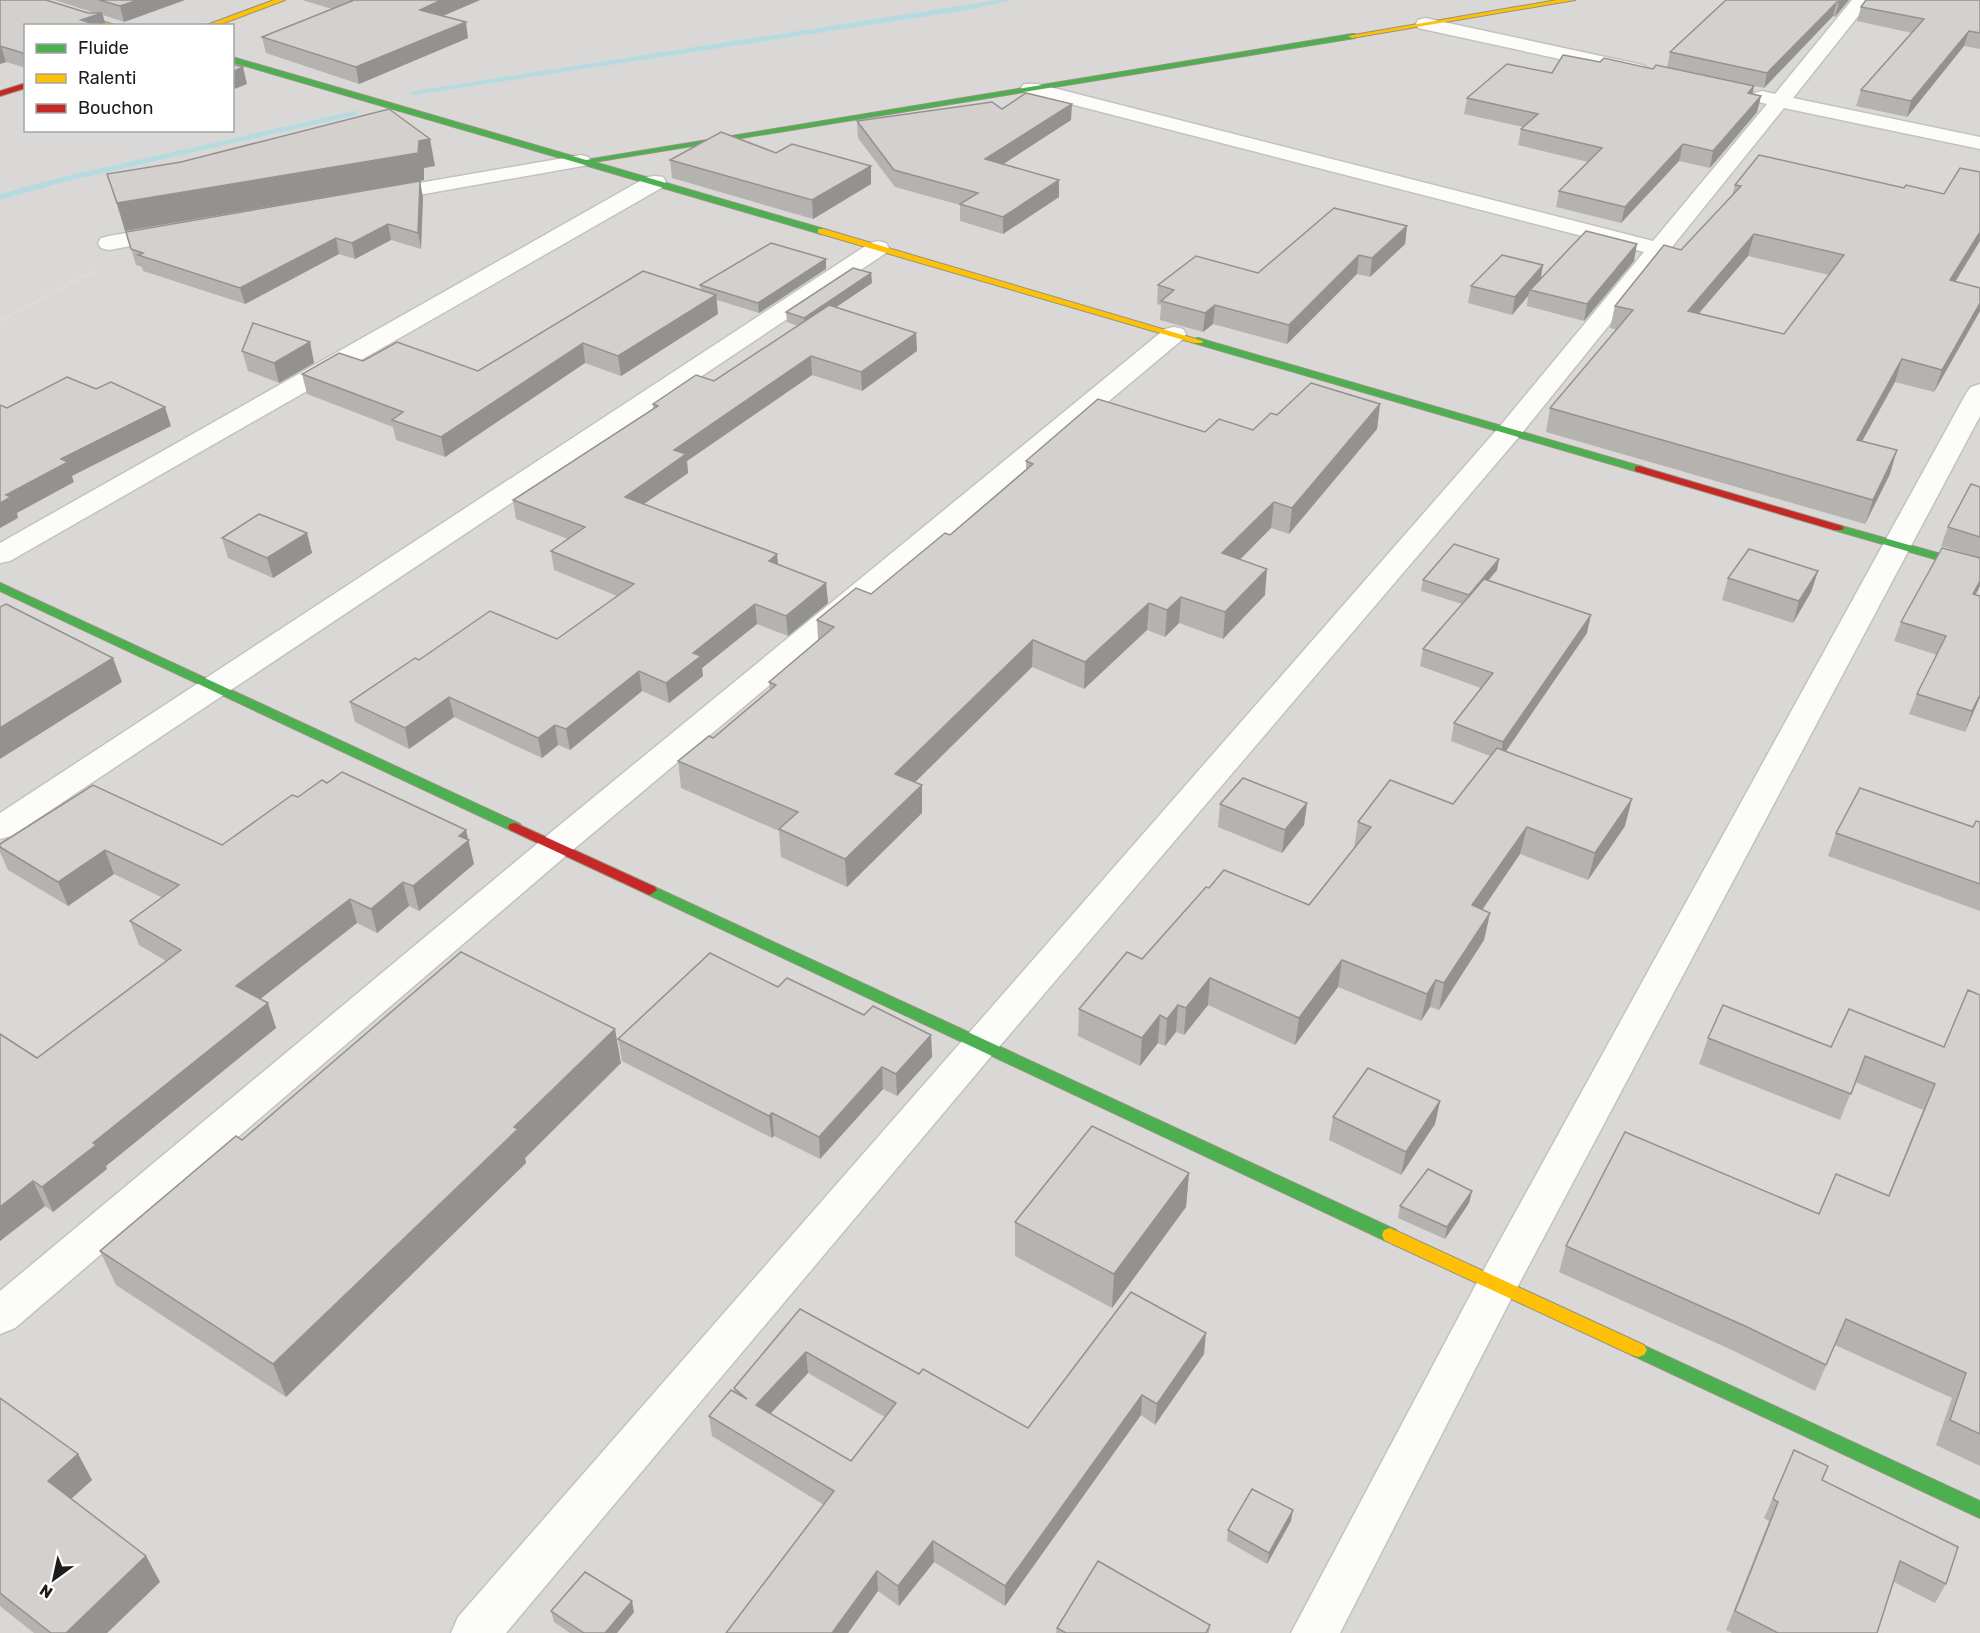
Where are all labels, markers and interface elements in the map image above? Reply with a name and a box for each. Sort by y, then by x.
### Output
legend [24,24,234,132]
text: Fluide [78,37,129,59]
text: Ralenti [78,67,136,89]
text: Bouchon [78,97,153,119]
north arrow [24,1549,84,1609]
text: N [36,1580,56,1602]

